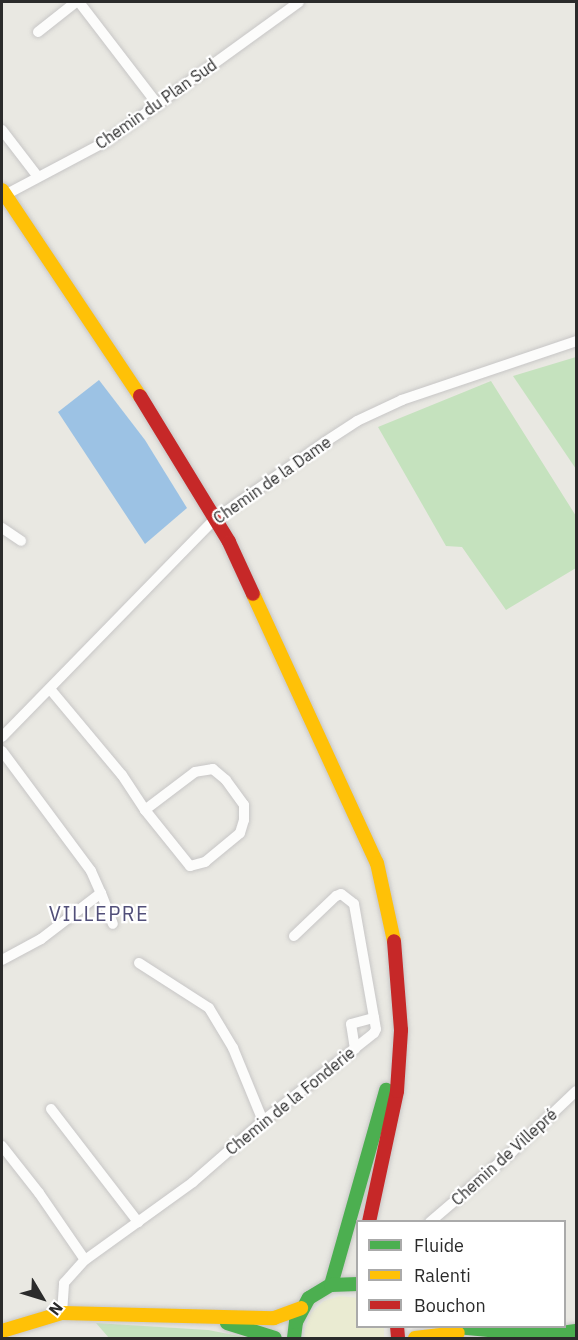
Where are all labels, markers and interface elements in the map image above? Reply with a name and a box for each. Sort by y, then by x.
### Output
street label: Chemin du Plan Sud [92,55,220,153]
street label: Chemin de la Dame [209,432,335,528]
district label: VILLEPRE [49,901,149,925]
street label: Chemin de la Fonderie [222,1043,358,1159]
street label: Chemin de Villepré [447,1105,561,1209]
legend [356,1220,566,1328]
text: Fluide [414,1234,464,1257]
text: Ralenti [414,1264,471,1287]
north arrow [12,1268,72,1328]
text: Bouchon [414,1294,486,1317]
text: N [45,1298,68,1320]

